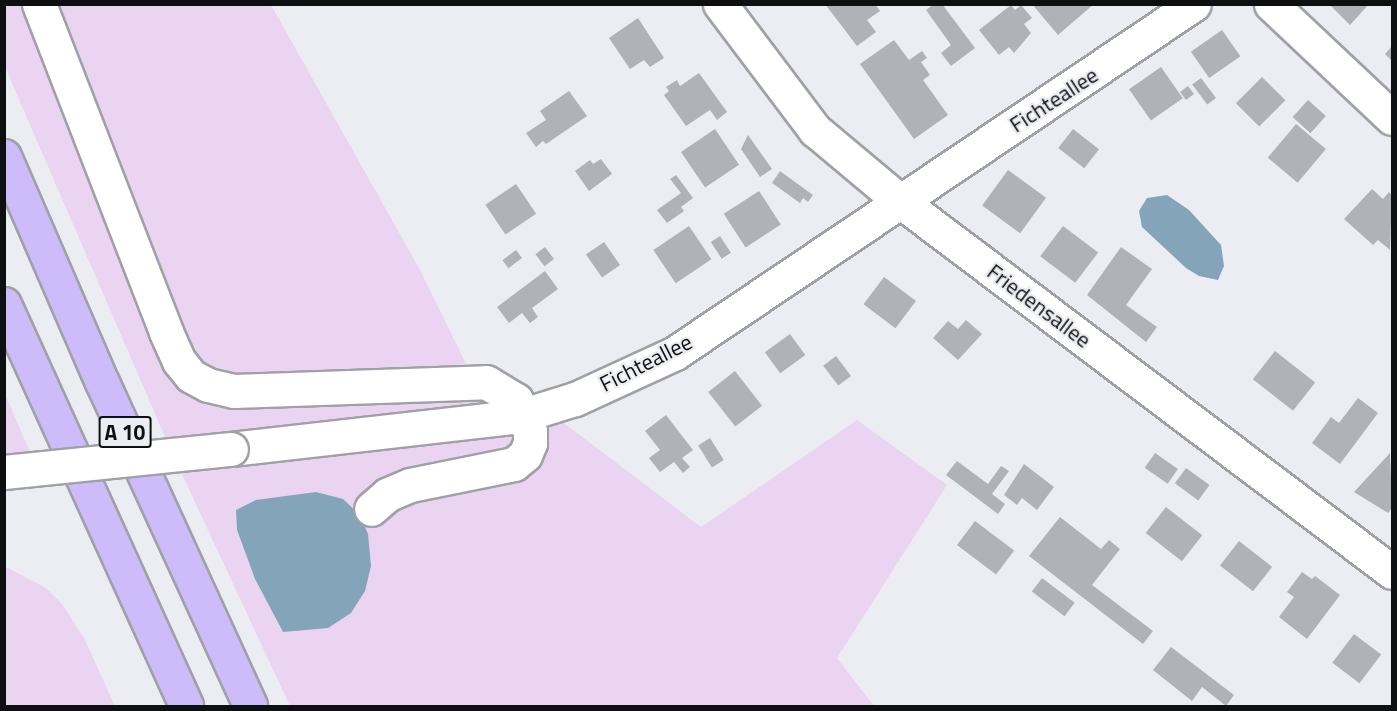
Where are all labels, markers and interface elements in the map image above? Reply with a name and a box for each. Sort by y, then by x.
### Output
street label: Fichteallee [1005,62,1103,138]
street label: Friedensallee [982,258,1096,354]
street label: Fichteallee [595,329,697,397]
road number: A 10 [98,414,152,450]

